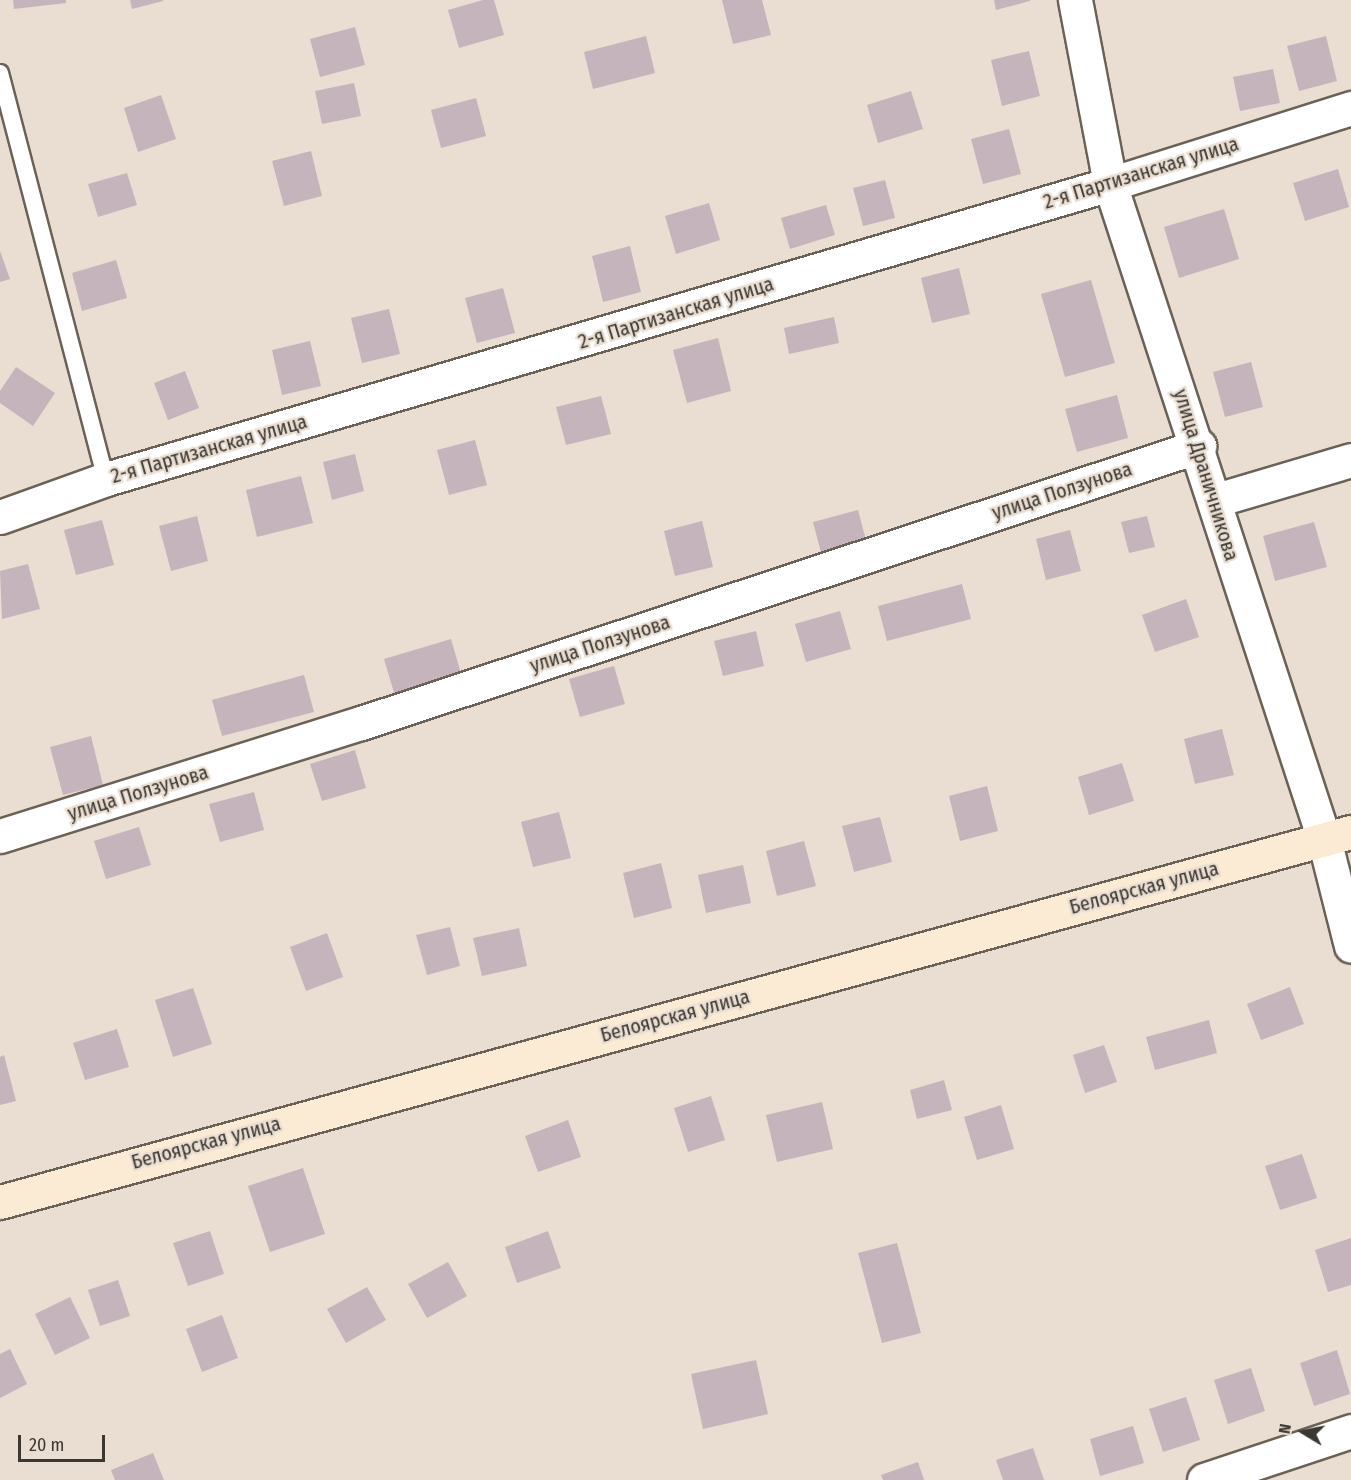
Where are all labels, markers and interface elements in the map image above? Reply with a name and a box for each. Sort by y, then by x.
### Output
street label: 2-я Партизанская улица [1041,132,1241,214]
street label: 2-я Партизанская улица [576,272,776,354]
street label: улица Драничникова [1168,386,1244,564]
street label: 2-я Партизанская улица [108,410,310,488]
street label: улица Ползунова [989,457,1135,525]
street label: улица Ползунова [527,610,673,678]
street label: улица Ползунова [65,760,211,826]
street label: Белоярская улица [1067,857,1221,919]
street label: Белоярская улица [598,985,752,1047]
street label: Белоярская улица [129,1112,283,1174]
north arrow [1273,1402,1333,1462]
text: N [1275,1422,1295,1435]
scale bar [21,1423,108,1461]
text: 20 m [29,1434,64,1456]

